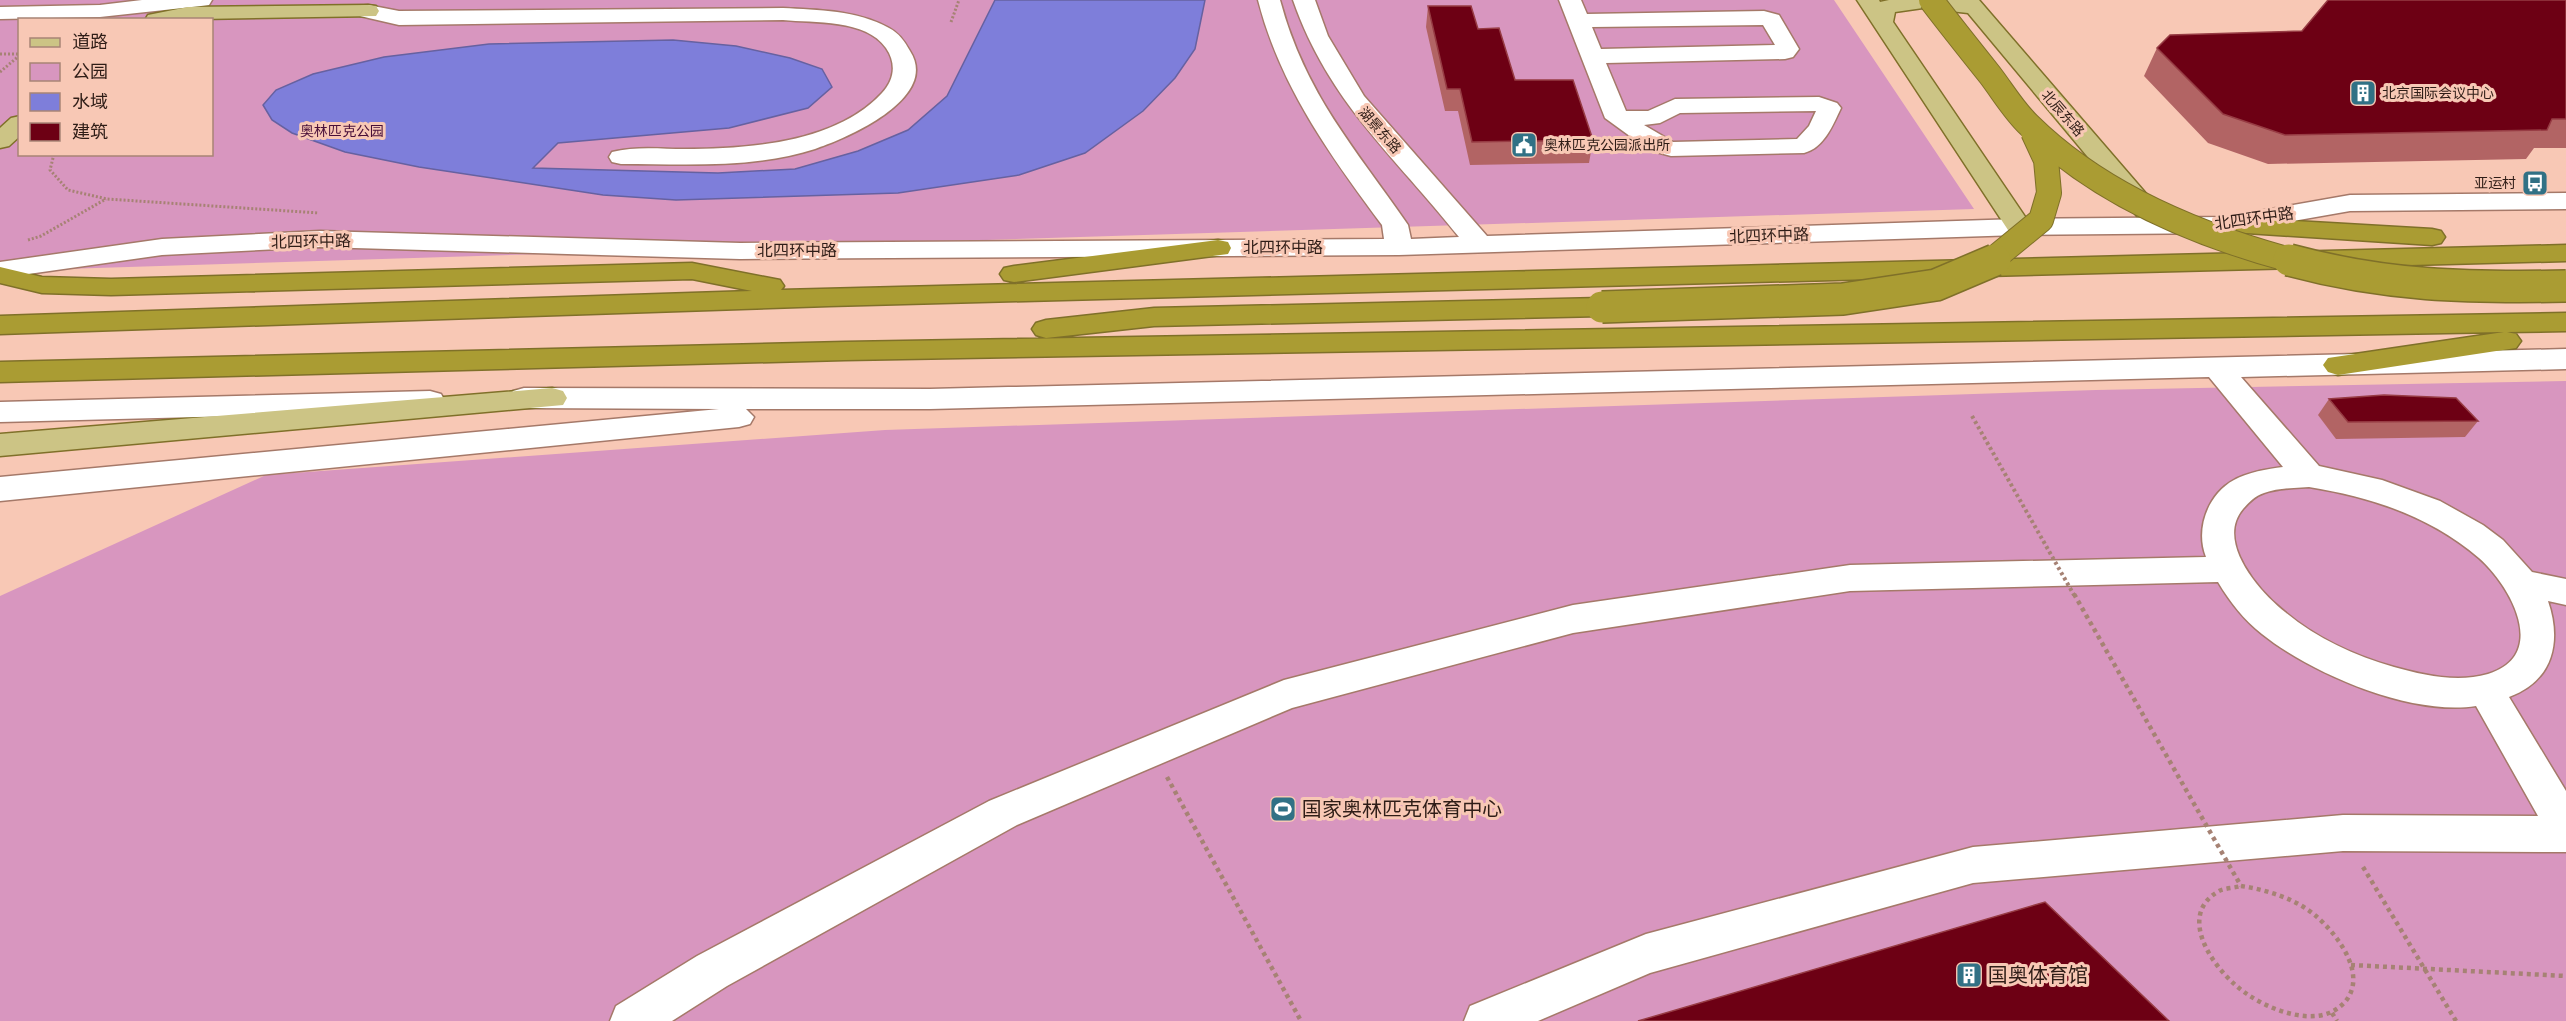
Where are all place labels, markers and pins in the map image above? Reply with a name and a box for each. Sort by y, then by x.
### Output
building icon: 北京国际会议中心 [2348,78,2378,108]
place label: 北京国际会议中心 [2382,82,2494,103]
public building icon: 奥林匹克公园派出所 [1509,130,1539,160]
place label: 奥林匹克公园派出所 [1544,134,1670,155]
bus stop icon: 亚运村 [2520,168,2550,198]
place label: 亚运村 [2474,172,2516,193]
place label: 国家奥林匹克体育中心 [1302,793,1502,824]
sports icon: 国家奥林匹克体育中心 [1268,794,1298,824]
place label: 国奥体育馆 [1988,959,2088,990]
building icon: 国奥体育馆 [1954,960,1984,990]

